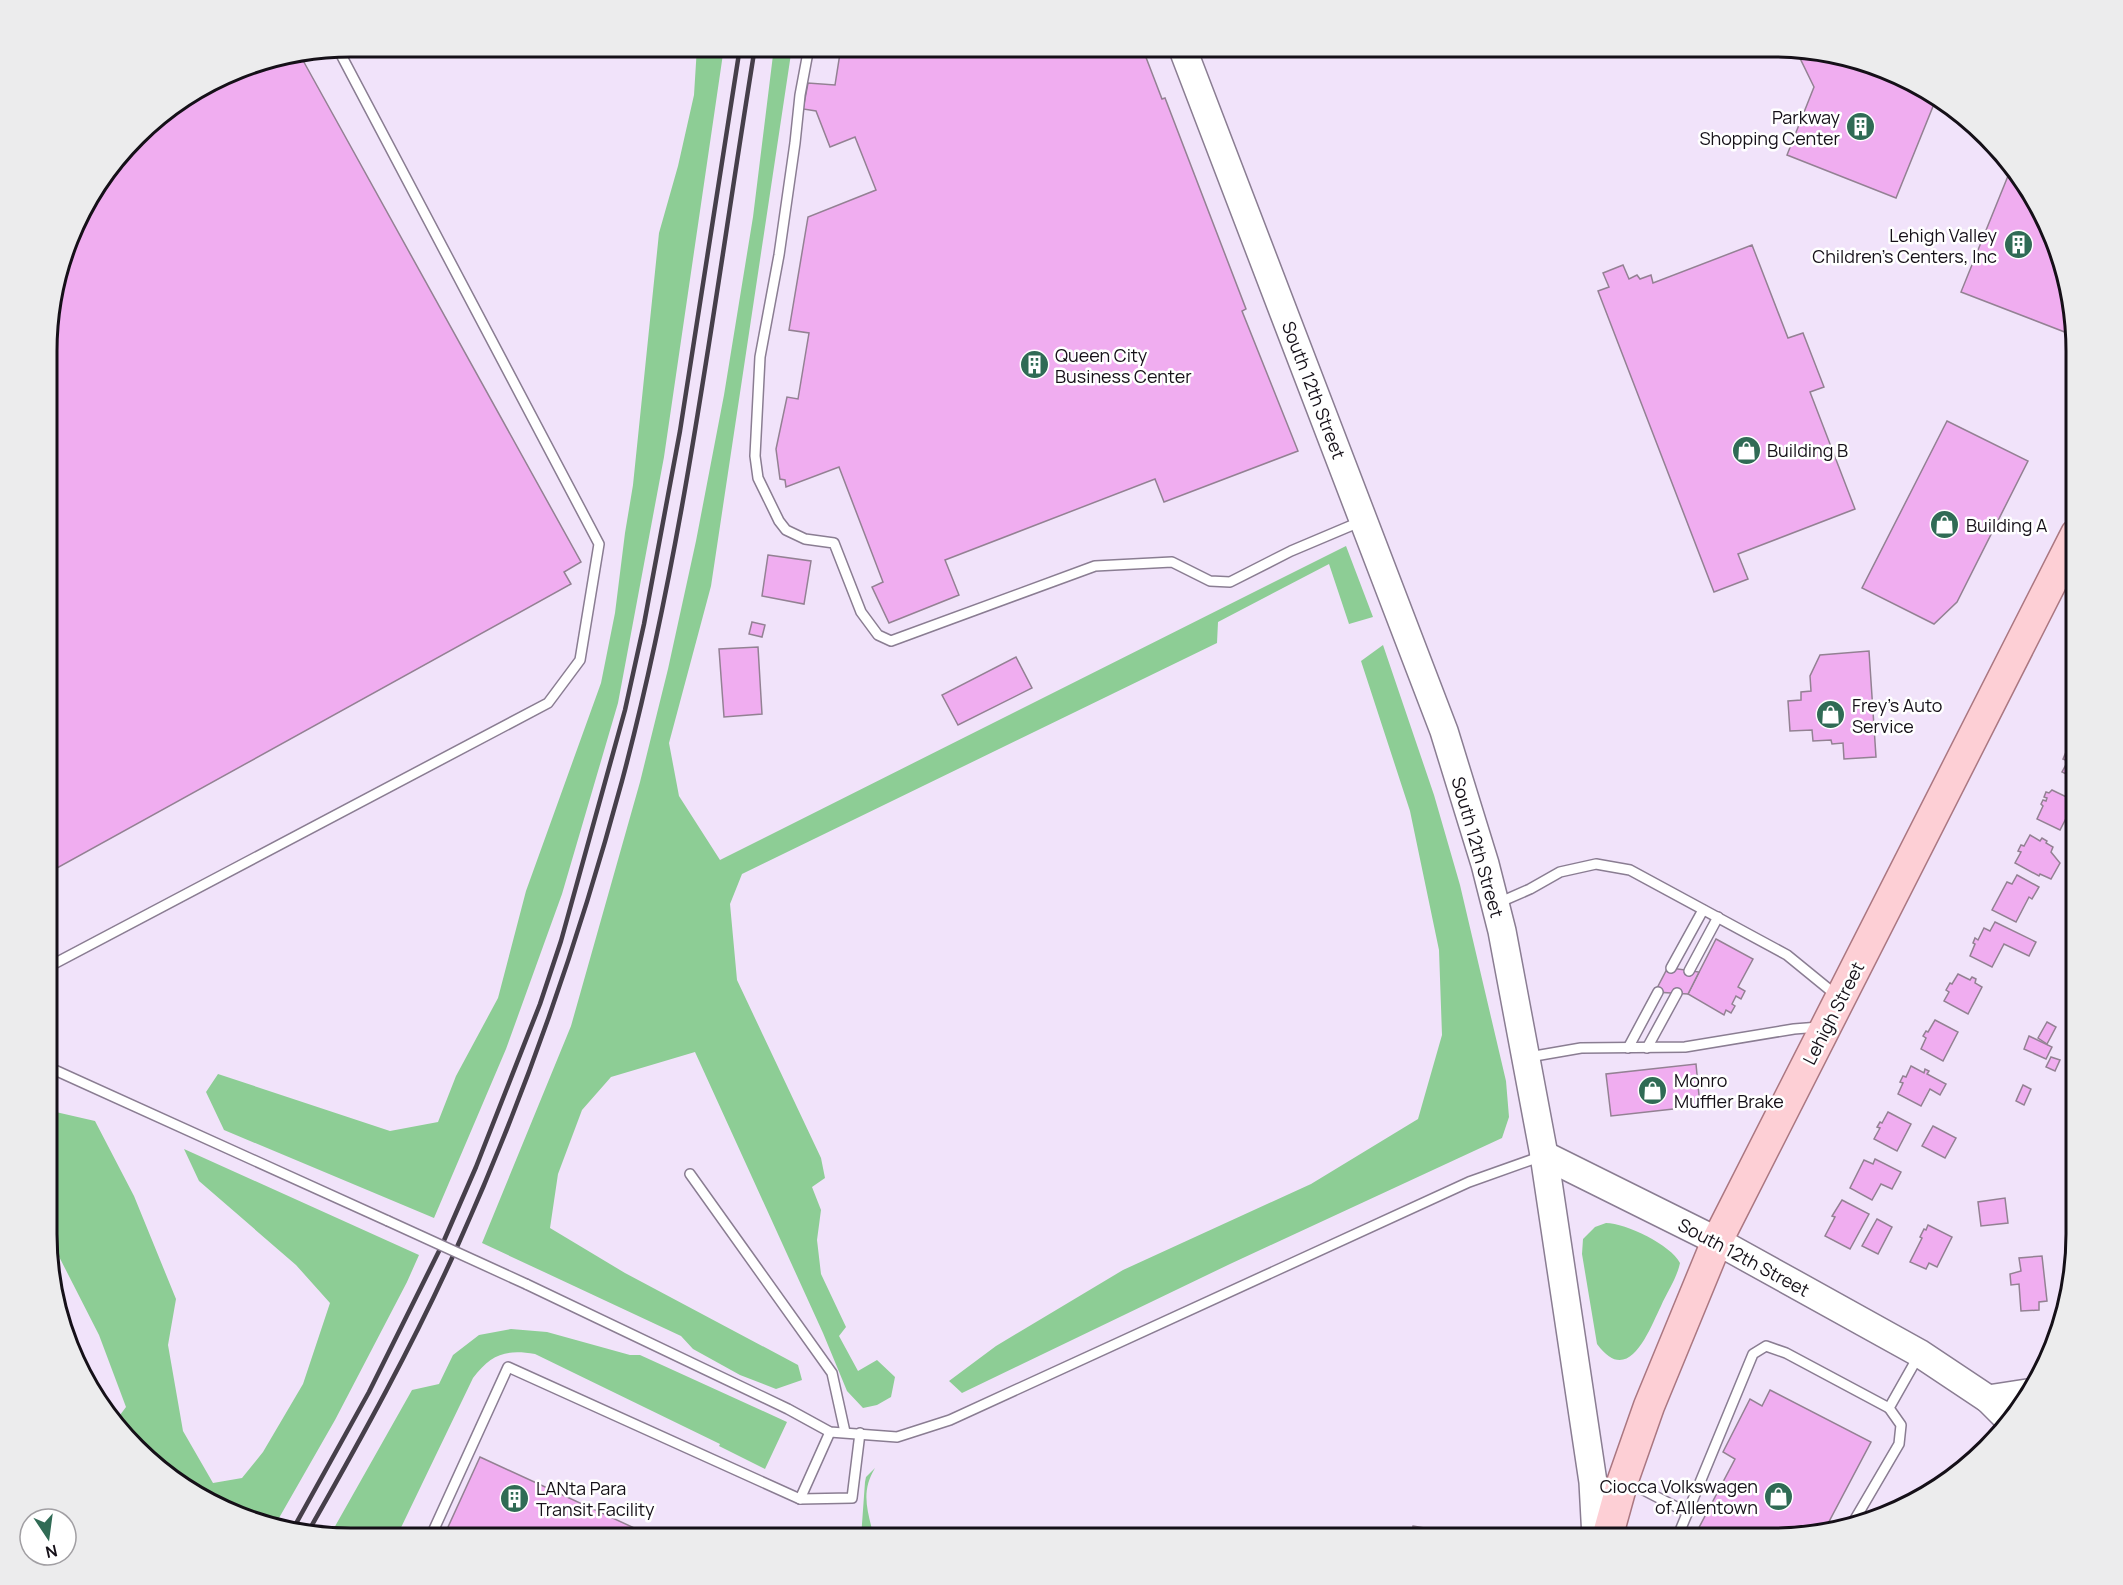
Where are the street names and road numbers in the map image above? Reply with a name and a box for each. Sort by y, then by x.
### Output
street label: South 12th Street [1277,318,1351,462]
street label: South 12th Street [1446,774,1510,920]
street label: Lehigh Street [1797,957,1869,1069]
street label: South 12th Street [1674,1212,1814,1302]

